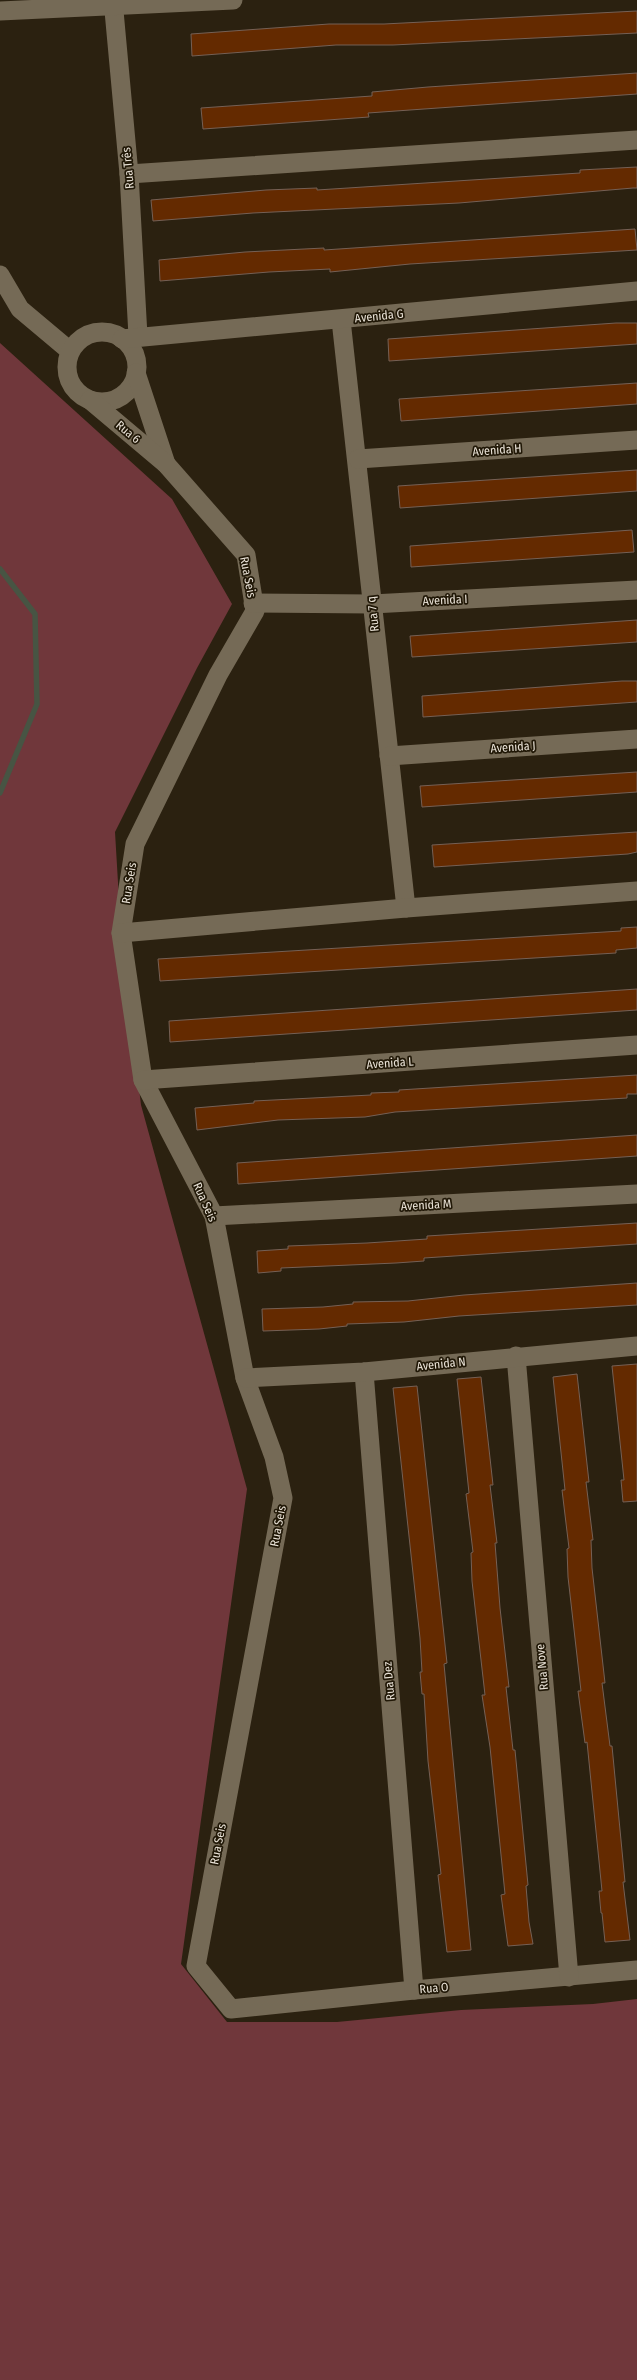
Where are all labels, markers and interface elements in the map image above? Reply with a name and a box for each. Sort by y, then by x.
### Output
street label: Rua Três [119,147,137,189]
street label: Avenida G [354,306,404,326]
street label: Rua 6 [113,418,143,446]
street label: Avenida H [472,441,522,459]
street label: Rua Seis [237,555,259,599]
street label: Avenida I [422,592,468,608]
street label: Rua 7 q [364,596,382,632]
street label: Avenida J [490,738,536,756]
street label: Rua Seis [119,861,139,905]
street label: Avenida L [366,1054,415,1072]
street label: Rua Seis [190,1180,220,1224]
street label: Avenida M [400,1197,452,1213]
street label: Avenida N [416,1354,466,1374]
street label: Rua Seis [267,1504,289,1548]
street label: Rua Nove [533,1643,551,1691]
street label: Rua Dez [380,1661,398,1701]
street label: Rua Seis [207,1822,229,1866]
street label: Rua O [419,1980,449,1996]

